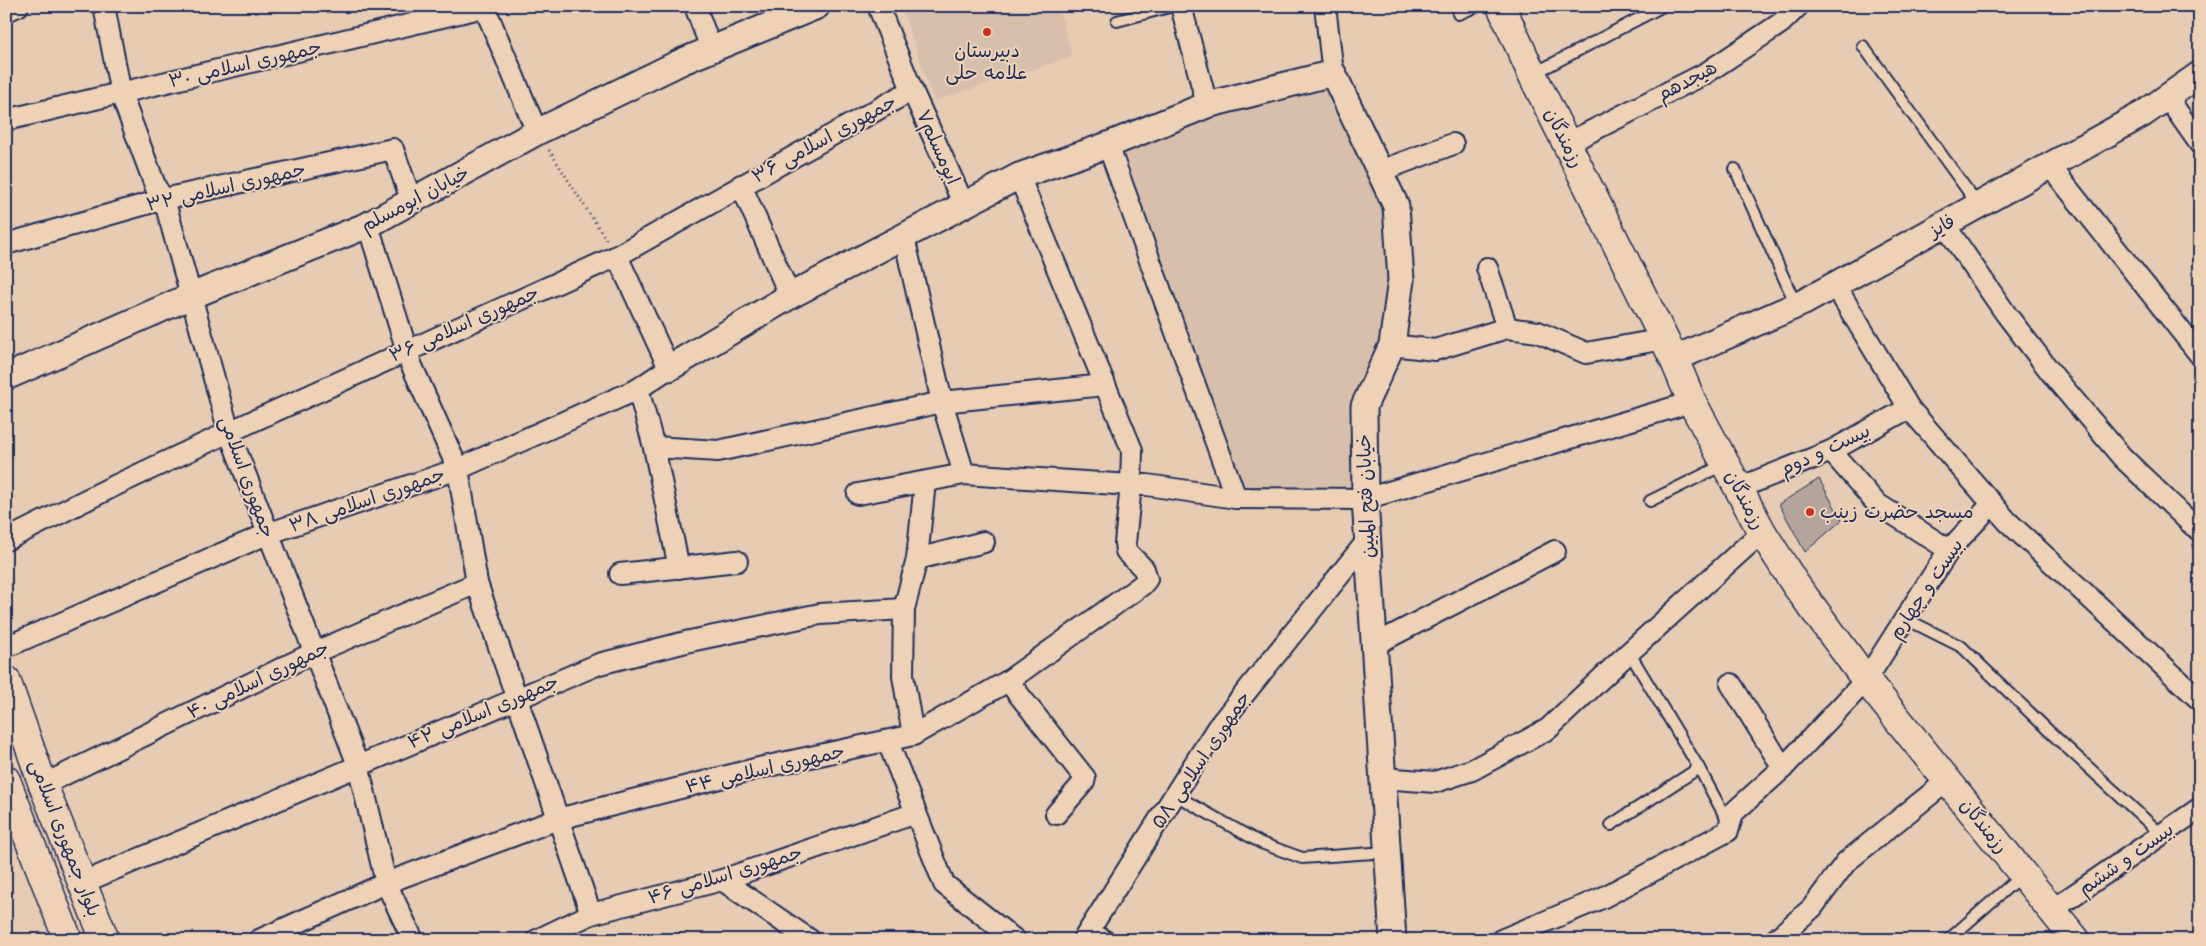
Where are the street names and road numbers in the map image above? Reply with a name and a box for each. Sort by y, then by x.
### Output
street label: جمهوری اسلامی ۳۰ [166,36,324,93]
street label: هیجدهم [1653,56,1722,109]
street label: جمهوری اسلامی ۳۶ [748,90,900,189]
street label: رزمندگان [1540,105,1588,171]
street label: ابومسلم۷ [909,106,964,189]
street label: جمهوری اسلامی ۳۲ [144,158,308,217]
street label: خیابان ابومسلم [357,161,474,239]
street label: فایز [1923,210,1959,243]
street label: جمهوری اسلامی ۳۶ [386,281,543,368]
street label: جمهوری اسلامی [214,413,279,541]
street label: بیست و دوم [1776,419,1875,483]
street label: خیابان فتح المبین [1353,433,1380,558]
street label: جمهوری اسلامی ۳۸ [286,463,448,538]
street label: رزمندگان [1720,467,1770,533]
street label: بیست و چهارم [1884,535,1970,645]
street label: جمهوری اسلامی ۴۰ [184,636,333,725]
street label: جمهوری اسلامی ۴۲ [404,670,562,755]
street label: جمهوری اسلامی ۵۸ [1147,687,1256,833]
street label: جمهوری اسلامی ۴۴ [683,740,847,799]
street label: بلوار جمهوری اسلامی [24,756,105,920]
street label: رزمندگان [1955,794,2013,858]
street label: بیست و ششم [2074,818,2180,902]
street label: جمهوری اسلامی ۴۶ [645,841,805,910]

